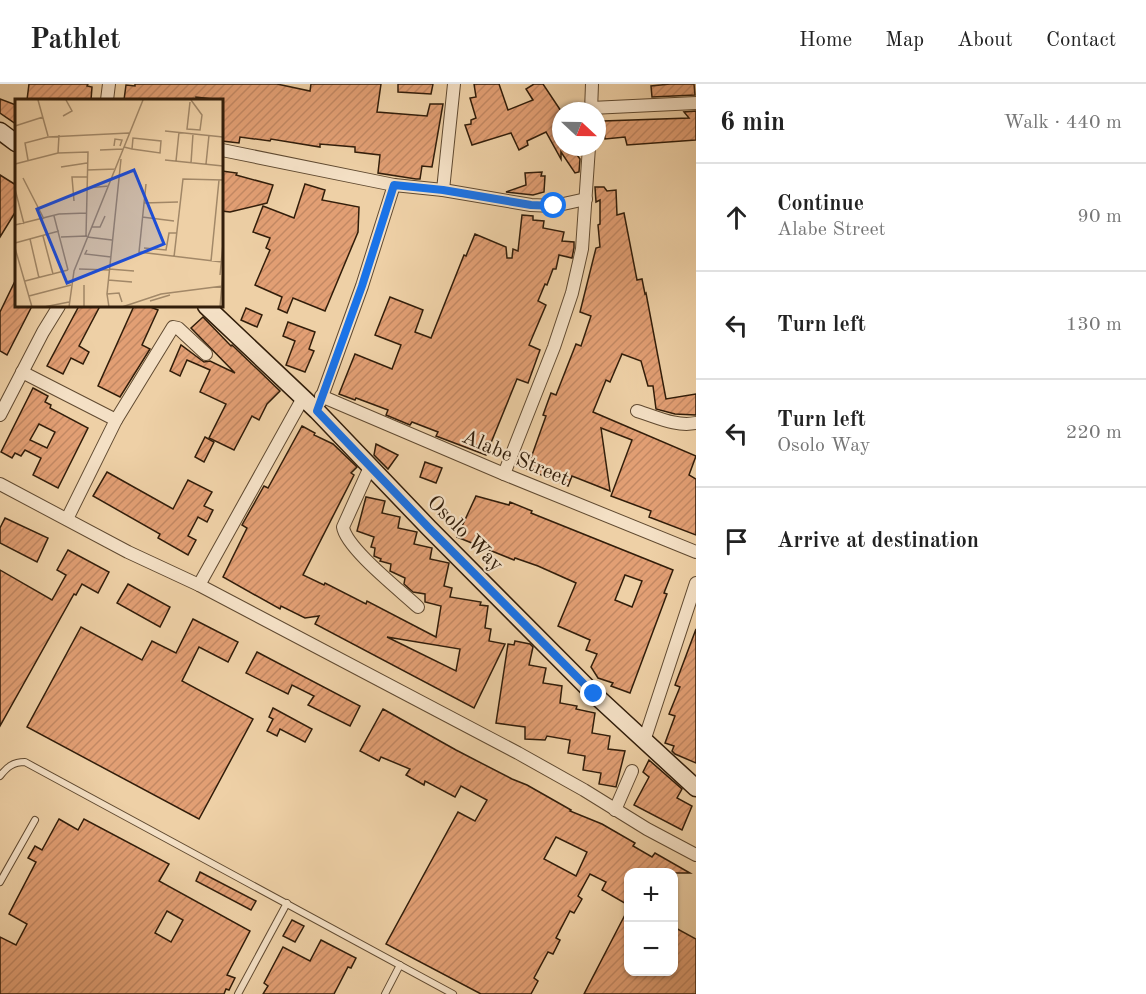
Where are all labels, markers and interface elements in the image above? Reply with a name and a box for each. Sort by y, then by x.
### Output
text: Pathlet [30,27,121,55]
text: Home [799,30,852,51]
text: Map [885,30,924,51]
text: About [957,30,1013,51]
text: Contact [1046,30,1116,51]
inset map [15,99,224,308]
north arrow [552,102,606,156]
text: 6 min [720,110,785,136]
text: Walk · 440 m [1003,113,1122,133]
route start [540,192,566,218]
text: Continue [777,193,864,215]
icon: ahead [720,201,753,234]
text: 90 m [1077,207,1122,227]
text: Alabe Street [777,220,886,240]
icon: left [720,309,753,342]
text: Turn left [777,314,866,336]
text: 130 m [1066,315,1122,335]
text: Turn left [777,409,866,431]
icon: left [720,417,753,450]
text: 220 m [1066,423,1122,443]
street label: Alabe Street [459,426,572,490]
text: Osolo Way [777,436,870,456]
street label: Osolo Way [423,492,507,576]
icon: arrive [720,525,753,558]
text: Arrive at destination [777,530,979,552]
route end [580,680,606,706]
map controls [624,868,678,976]
button: + [624,868,678,922]
button: − [624,922,678,976]

